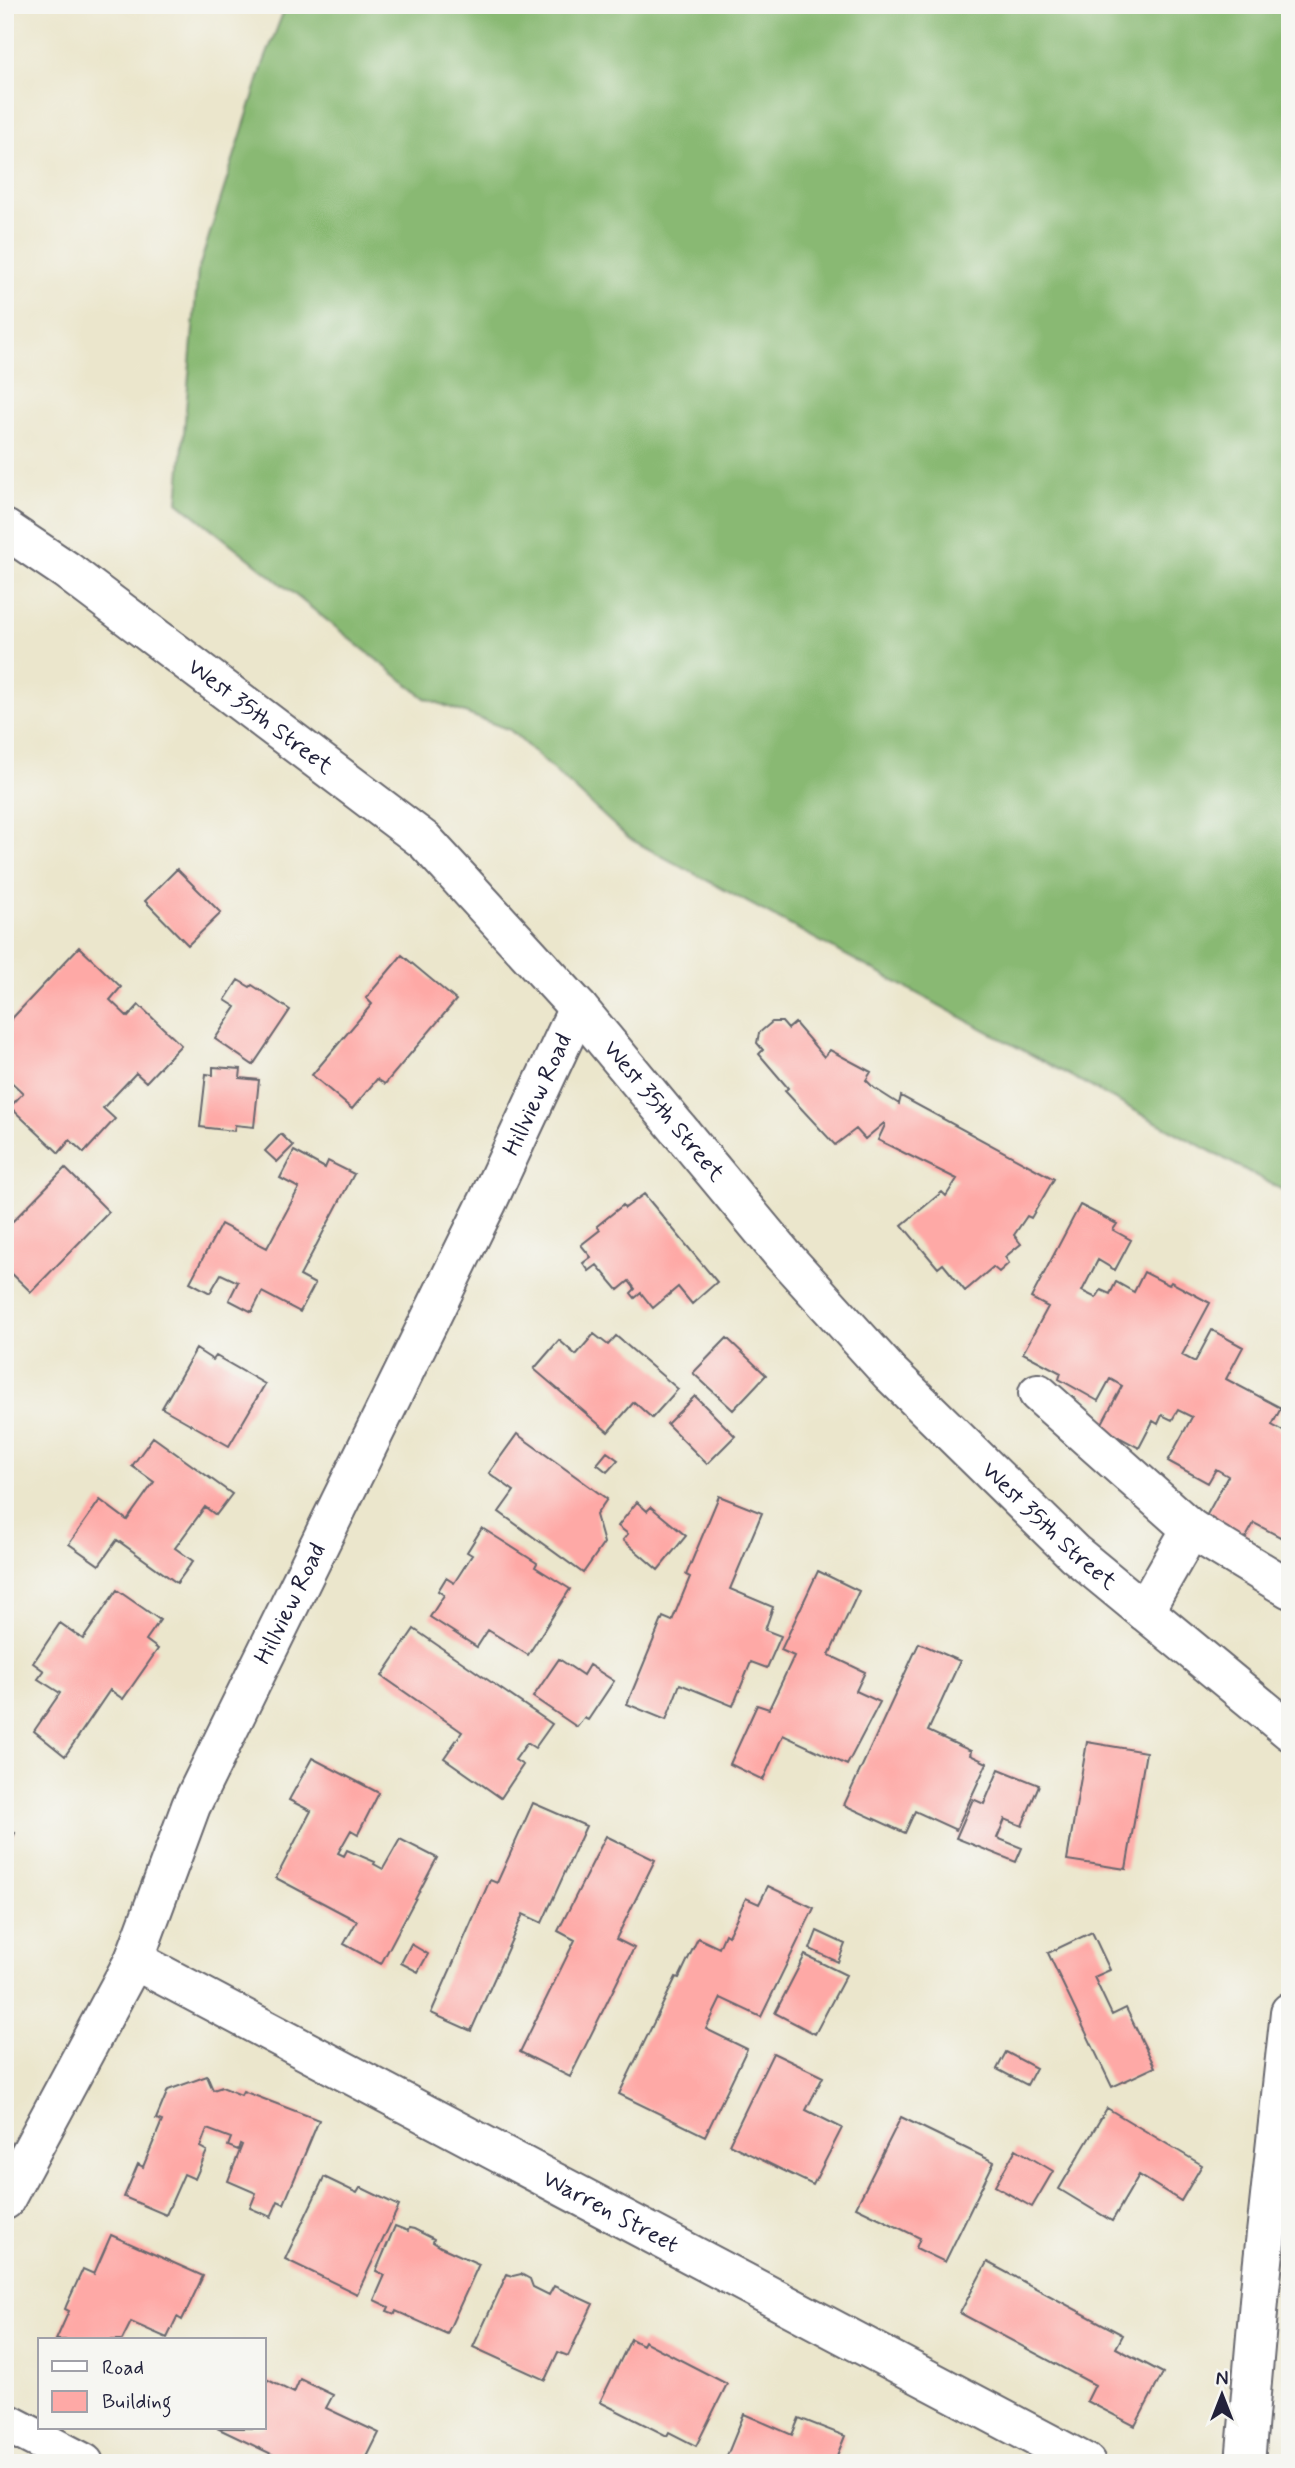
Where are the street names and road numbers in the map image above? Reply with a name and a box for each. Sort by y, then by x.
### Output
street label: West 35th Street [181,652,339,782]
street label: Hillview Road [496,1029,579,1161]
street label: West 35th Street [596,1034,731,1188]
street label: West 35th Street [975,1455,1123,1597]
street label: Hillview Road [247,1538,333,1670]
street label: Warren Street [537,2163,684,2261]

